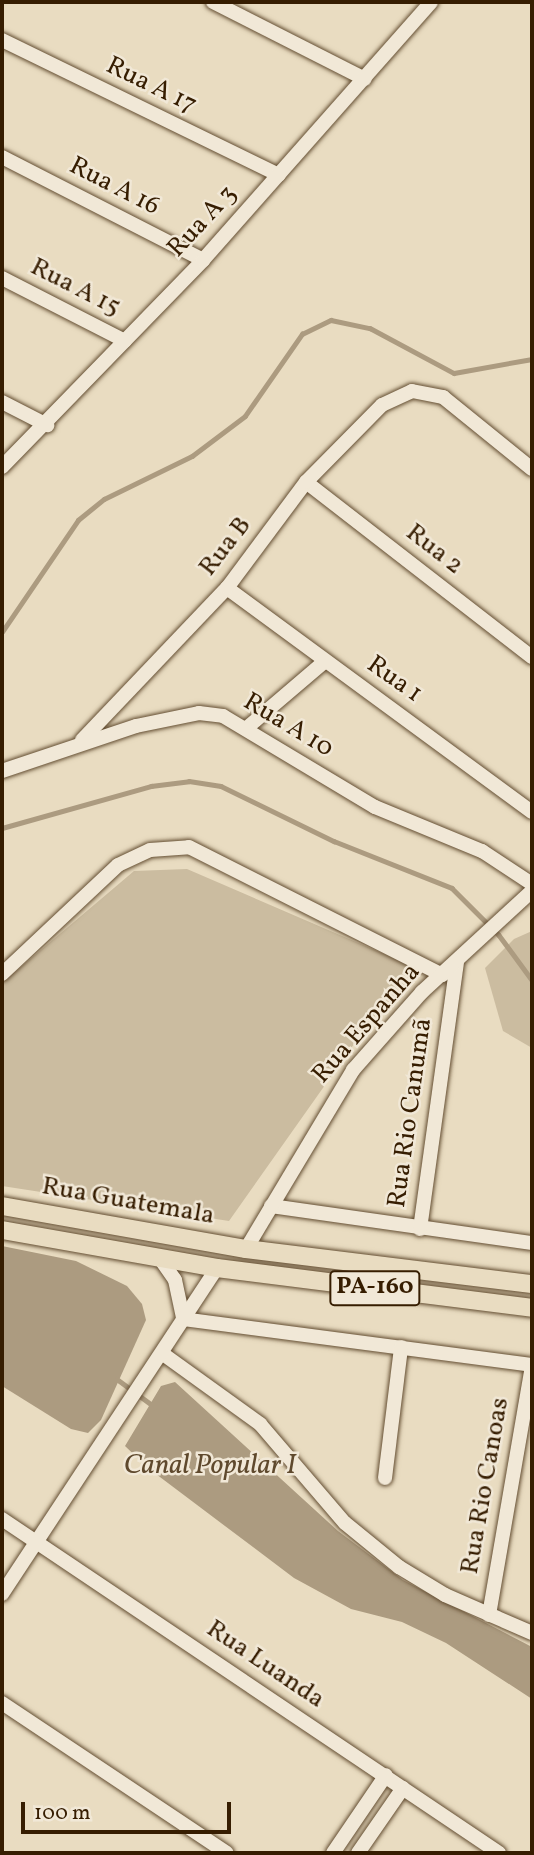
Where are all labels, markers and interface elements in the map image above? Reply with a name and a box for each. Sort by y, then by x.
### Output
street label: Rua A 17 [101,51,201,121]
street label: Rua A 16 [64,151,164,223]
street label: Rua A 3 [162,179,244,265]
street label: Rua A 15 [25,252,125,324]
street label: Rua B [193,511,259,583]
street label: Rua 2 [399,518,469,582]
street label: Rua 1 [360,650,428,710]
street label: Rua A 10 [237,687,339,765]
street label: Rua Espanha [306,957,428,1091]
street label: Rua Rio Canumã [382,1016,440,1210]
street label: Rua Guatemala [39,1171,217,1233]
road number: PA-160 [328,1268,422,1308]
street label: Rua Rio Canoas [455,1395,517,1577]
water label: Canal Popular I [124,1449,296,1483]
street label: Rua Luanda [200,1614,330,1716]
scale bar [24,1788,234,1832]
text: 100 m [34,1799,91,1828]

